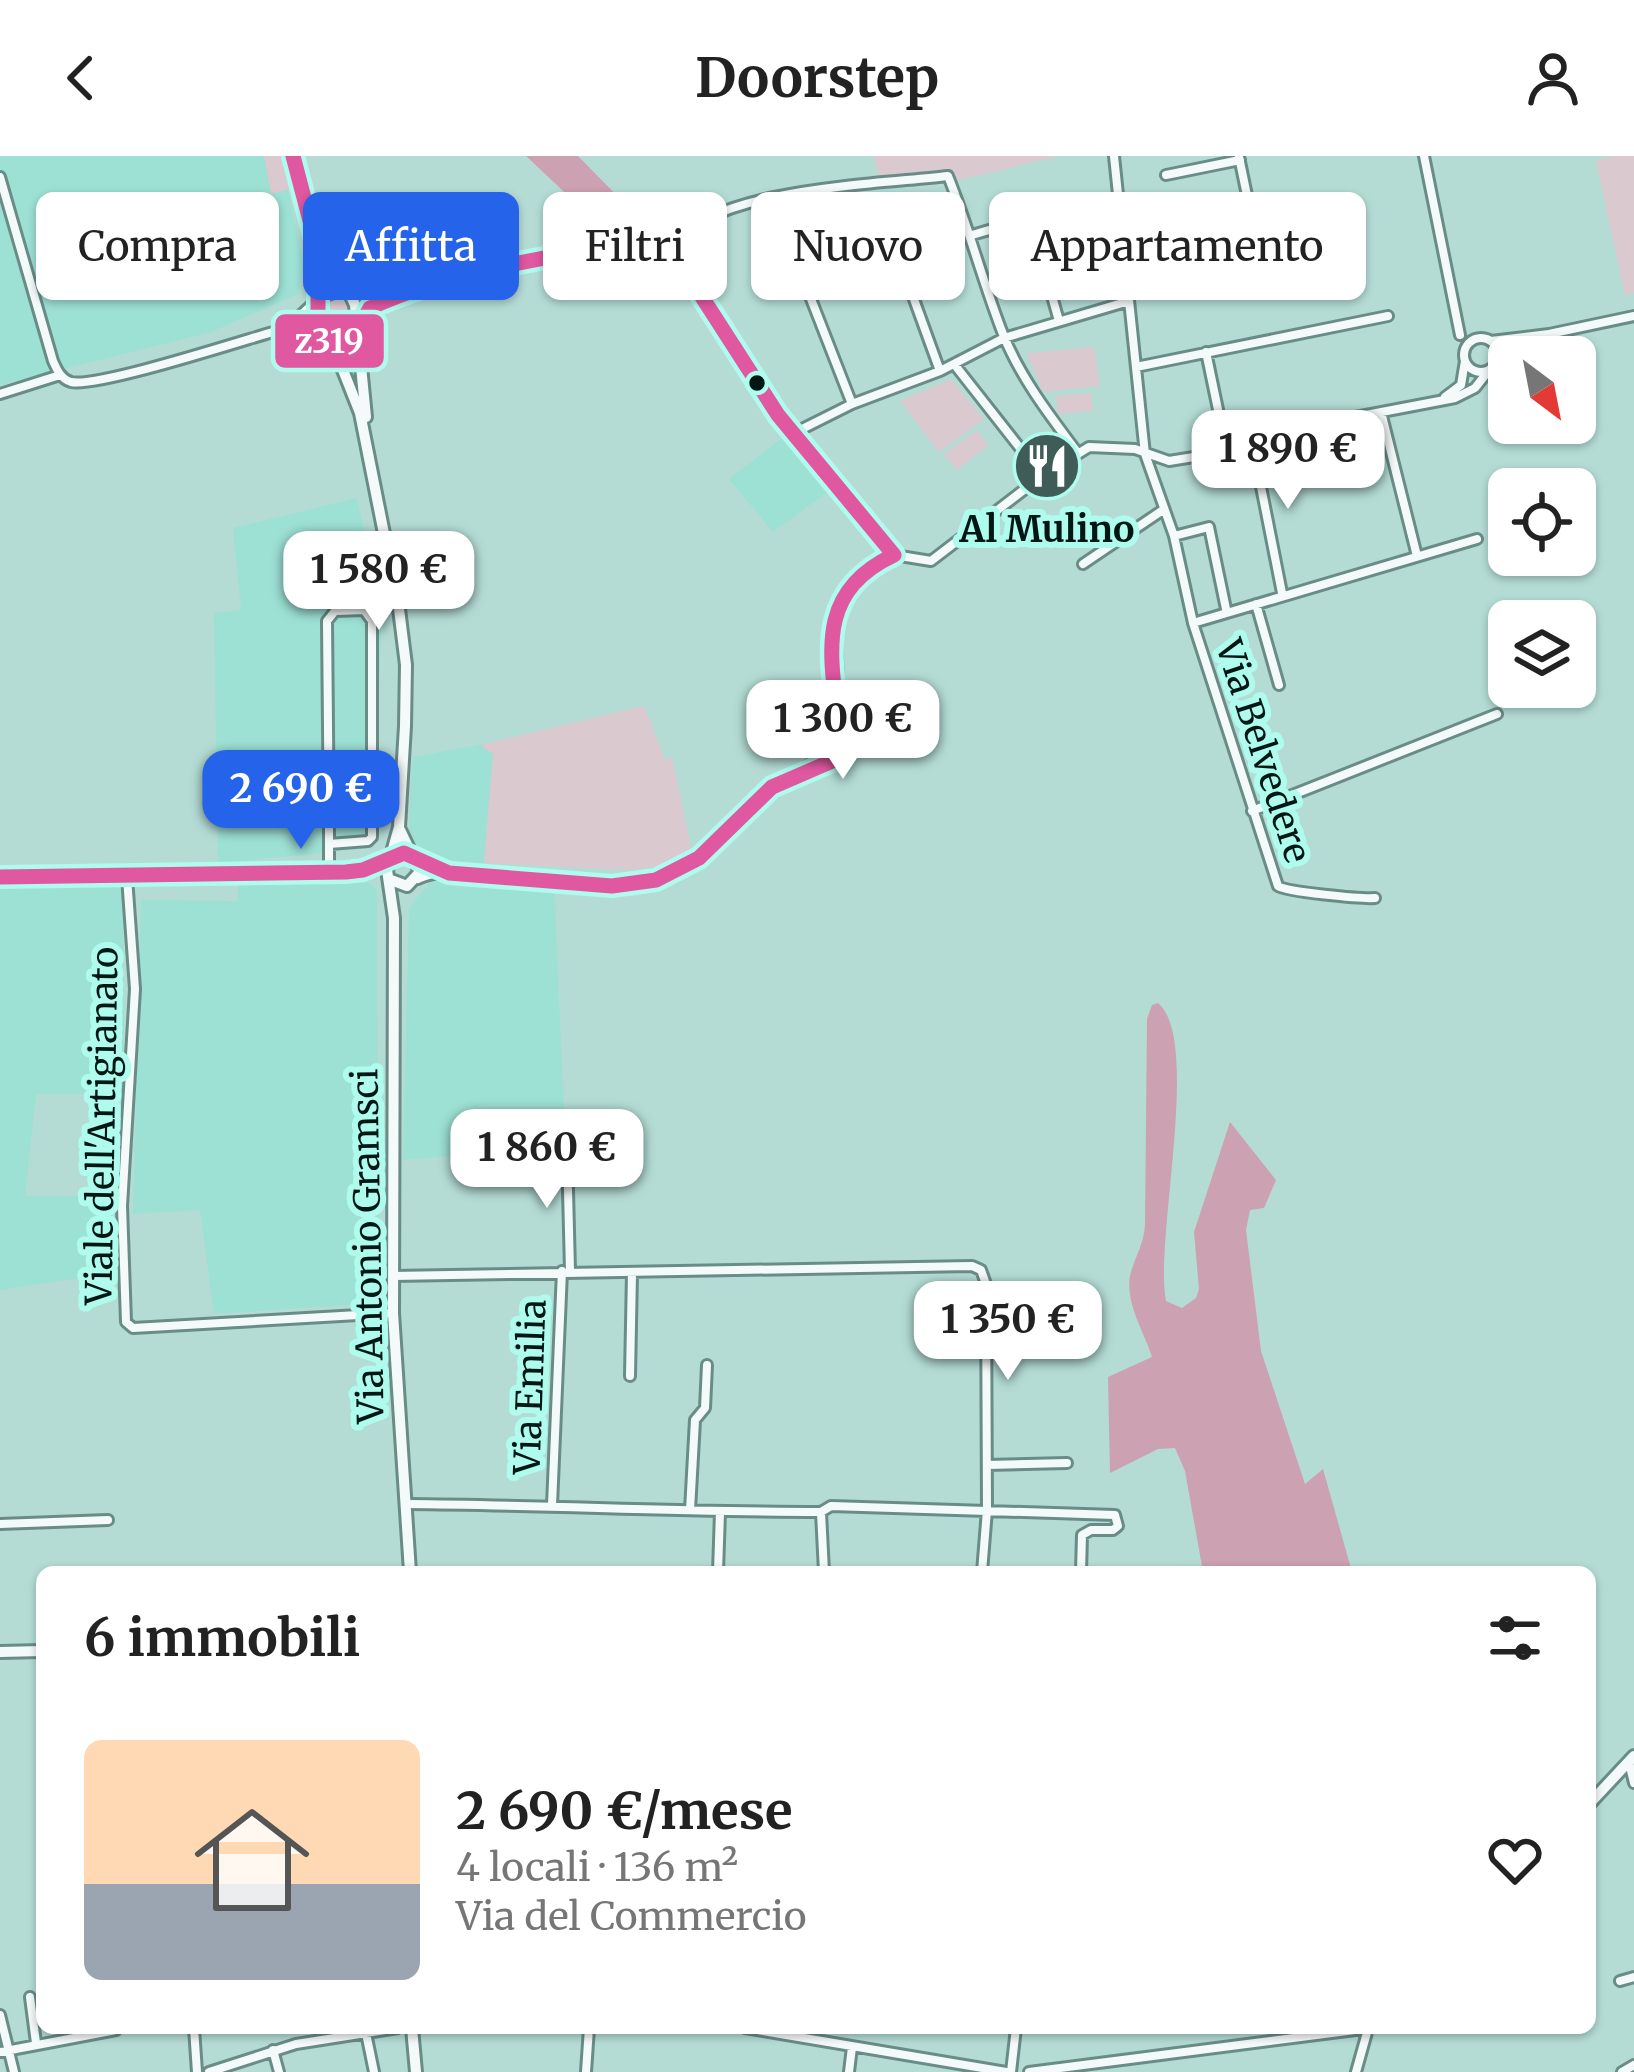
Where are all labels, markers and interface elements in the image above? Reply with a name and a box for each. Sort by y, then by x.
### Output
text: Doorstep [695,44,939,112]
icon: back [48,45,114,111]
icon: person [1520,45,1586,111]
chip: Compra [36,192,279,300]
chip: Affitta [303,192,519,300]
chip: Filtri [543,192,727,300]
chip: Nuovo [751,192,965,300]
chip: Appartamento [989,192,1366,300]
line badge: z319 [273,312,386,370]
text: z319 [294,321,364,362]
north arrow [1488,336,1596,444]
map controls [1488,336,1596,708]
unlabelled marker [746,372,768,394]
pin: 1 890 € [1177,410,1399,512]
text: 1 890 € [1219,424,1357,473]
restaurant icon: Al Mulino [1012,431,1082,501]
button: locate [1488,468,1596,576]
place label: Al Mulino [959,507,1134,552]
pin: 1 580 € [268,531,490,633]
text: 1 580 € [310,545,448,594]
button: layers [1488,600,1596,708]
street label: Via Belvedere [1205,633,1320,868]
pin: 1 300 € [732,680,954,782]
text: 1 300 € [773,694,913,743]
pin: 2 690 € [190,750,412,852]
text: 2 690 € [229,764,373,813]
street label: Viale dell'Artigianato [76,946,128,1307]
street label: Via Antonio Gramsci [342,1068,394,1425]
pin: 1 860 € [436,1109,658,1211]
text: 1 860 € [477,1123,617,1172]
pin: 1 350 € [897,1281,1119,1383]
text: 1 350 € [941,1295,1075,1344]
street label: Via Emilia [504,1299,556,1476]
icon: filters [1482,1605,1548,1671]
text: 6 immobili [84,1606,360,1670]
text: 2 690 €/mese [456,1779,793,1843]
icon: home [180,1788,324,1932]
icon: heart [1482,1827,1548,1893]
text: 4 locali · 136 m² [456,1843,738,1892]
text: Via del Commercio [456,1892,806,1941]

